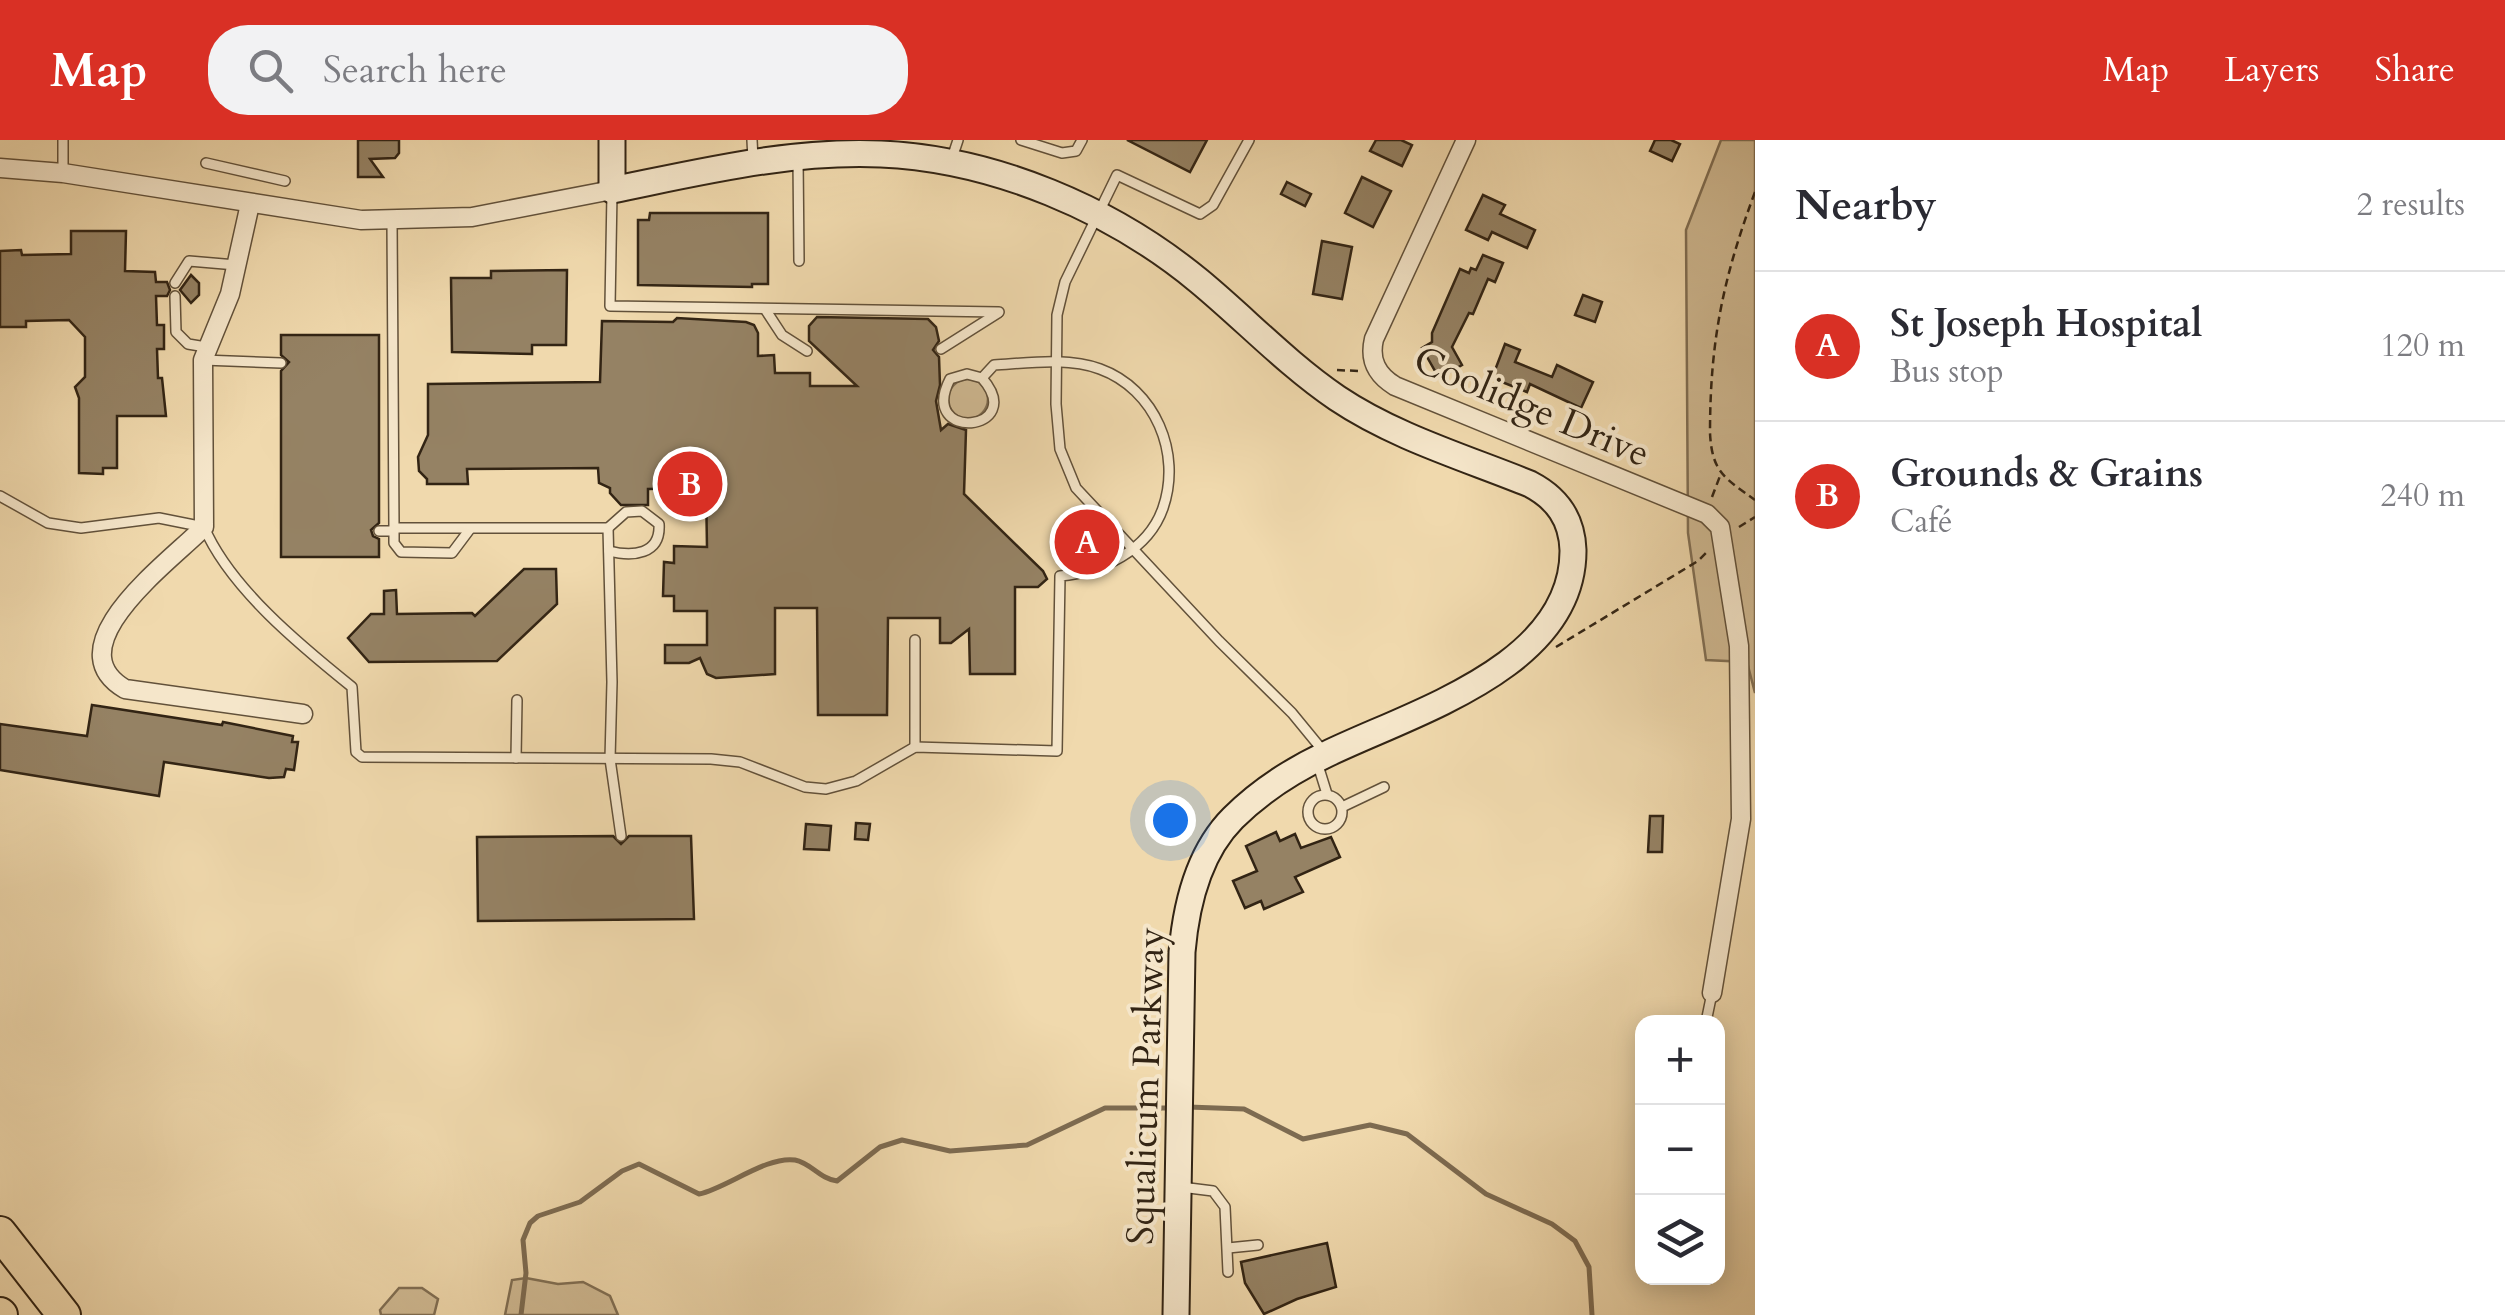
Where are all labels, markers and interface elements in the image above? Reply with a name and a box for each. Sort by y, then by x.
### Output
search box [208,25,908,115]
text: Map [50,38,148,103]
icon: search [243,43,298,98]
text: Search here [323,44,507,96]
text: Map [2103,46,2169,94]
text: Layers [2224,46,2319,94]
text: Share [2374,46,2455,94]
text: Nearby [1795,177,1937,234]
text: 2 results [2357,183,2465,227]
text: St Joseph Hospital [1890,298,2202,350]
text: A [1815,324,1840,368]
text: 120 m [2380,324,2465,368]
street label: Coolidge Drive [1406,334,1657,480]
text: Bus stop [1890,350,2004,394]
pin: B [658,446,722,522]
text: Grounds & Grains [1890,448,2203,500]
text: B [1816,474,1839,518]
text: 240 m [2380,474,2465,518]
text: Café [1890,500,1953,544]
pin: A [1054,504,1120,580]
your location [1145,795,1196,846]
street label: Squalicum Parkway [1114,926,1178,1246]
map controls [1635,1015,1725,1285]
button: + [1635,1015,1725,1105]
button: − [1635,1105,1725,1195]
button: layers [1635,1195,1725,1285]

